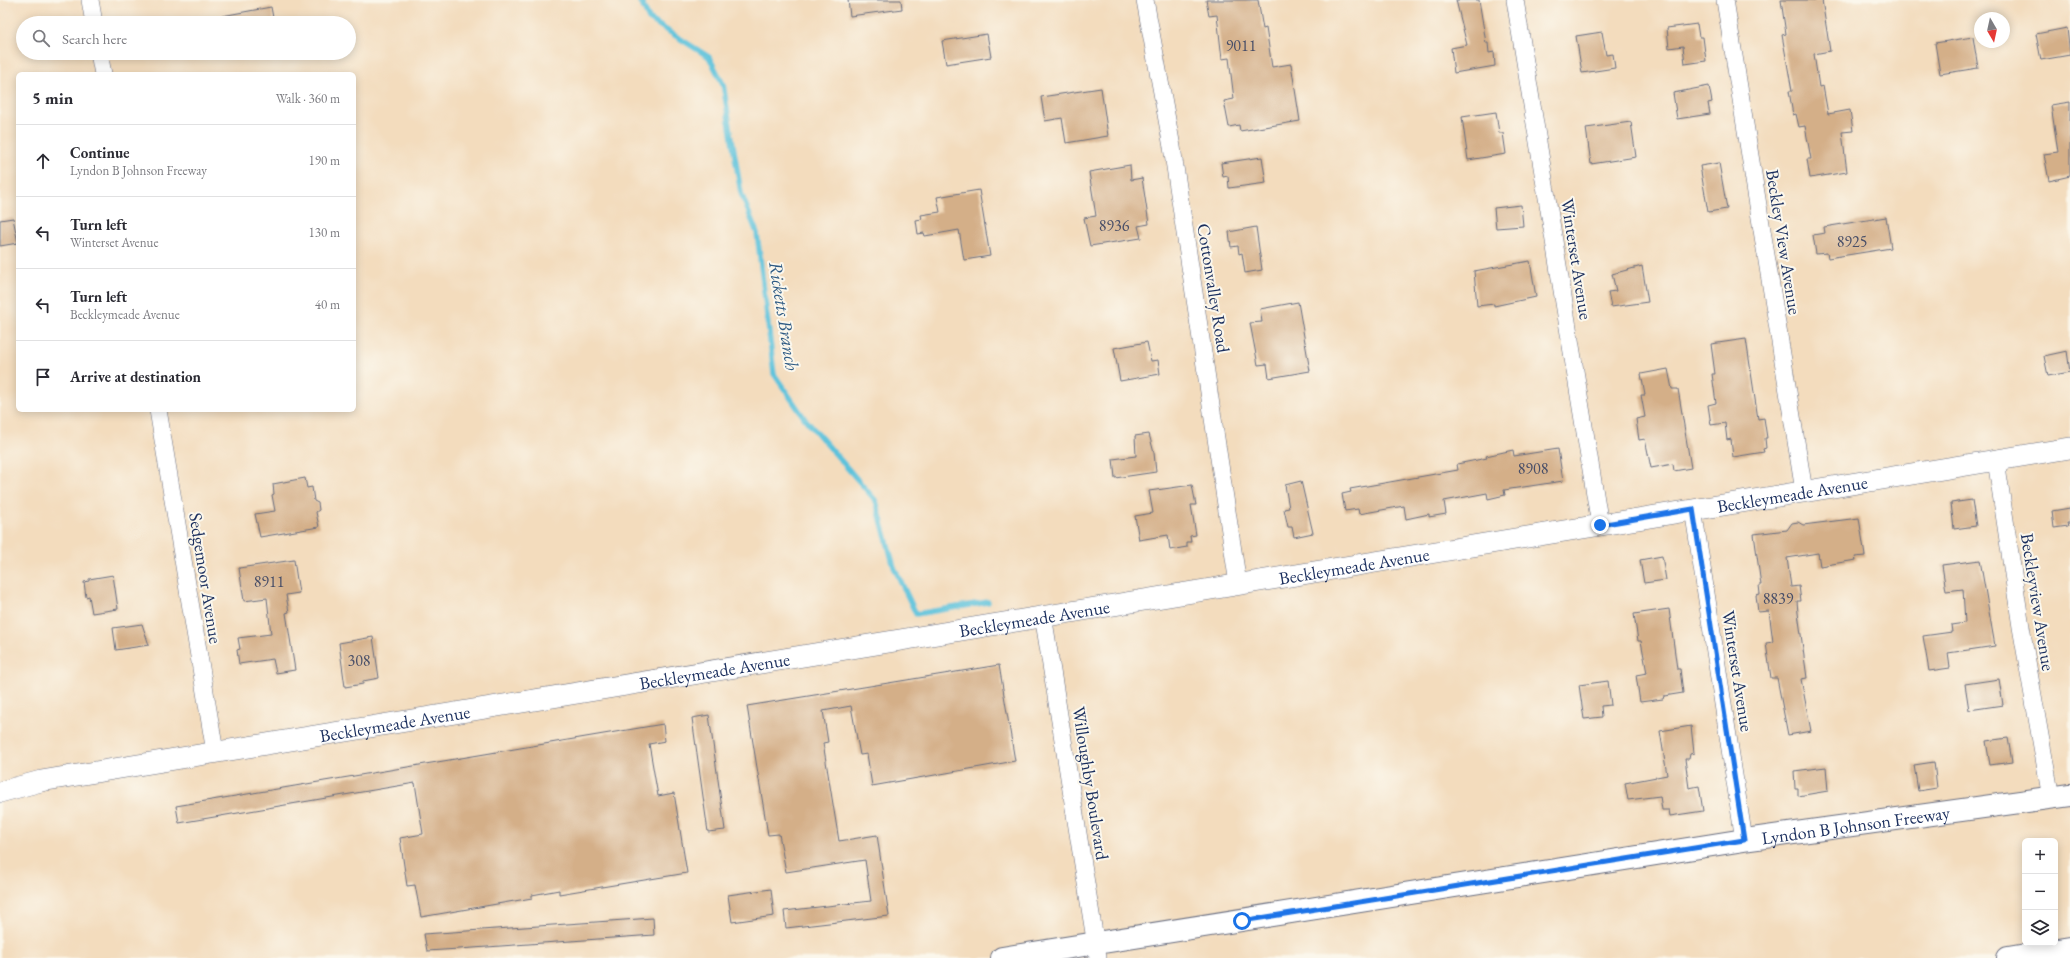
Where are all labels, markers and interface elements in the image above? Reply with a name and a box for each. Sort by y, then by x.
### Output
north arrow [1974,12,2010,48]
search box [16,16,356,60]
icon: search [30,27,52,49]
text: Search here [62,29,127,48]
house number: 9011 [1226,35,1256,56]
text: 5 min [32,87,73,109]
text: Walk · 360 m [276,90,340,107]
text: Continue [70,143,130,162]
icon: ahead [32,150,54,172]
text: 190 m [309,152,340,169]
text: Lyndon B Johnson Freeway [70,162,207,179]
street label: Beckley View Avenue [1761,168,1807,316]
street label: Winterset Avenue [1556,197,1598,321]
text: Turn left [70,215,127,234]
house number: 8936 [1099,215,1130,236]
icon: left [32,222,54,244]
street label: Cottonvalley Road [1192,222,1236,355]
text: 130 m [309,224,340,241]
house number: 8925 [1837,231,1867,252]
text: Winterset Avenue [70,234,158,251]
water label: Ricketts Branch [763,260,805,372]
text: Turn left [70,287,127,306]
icon: left [32,294,54,316]
text: 40 m [315,296,340,313]
text: Beckleymeade Avenue [70,306,180,323]
icon: arrive [32,366,54,388]
text: Arrive at destination [70,367,201,386]
house number: 8908 [1518,458,1549,479]
street label: Beckleymeade Avenue [1715,470,1869,517]
street label: Sedgemoor Avenue [184,511,228,645]
route end [1591,516,1609,534]
street label: Beckleyview Avenue [2016,531,2060,673]
street label: Beckleymeade Avenue [1277,542,1431,589]
house number: 8911 [254,571,284,592]
house number: 8839 [1763,588,1794,609]
street label: Beckleymeade Avenue [957,594,1111,642]
street label: Winterset Avenue [1717,609,1759,733]
street label: Beckleymeade Avenue [638,647,791,694]
house number: 308 [347,650,371,671]
street label: Beckleymeade Avenue [318,699,472,747]
street label: Willoughby Boulevard [1068,705,1115,862]
street label: Lyndon B Johnson Freeway [1760,800,1951,849]
map controls [2022,838,2058,946]
button: + [2022,838,2058,874]
button: − [2022,874,2058,910]
button: layers [2022,910,2058,946]
route start [1233,912,1251,930]

